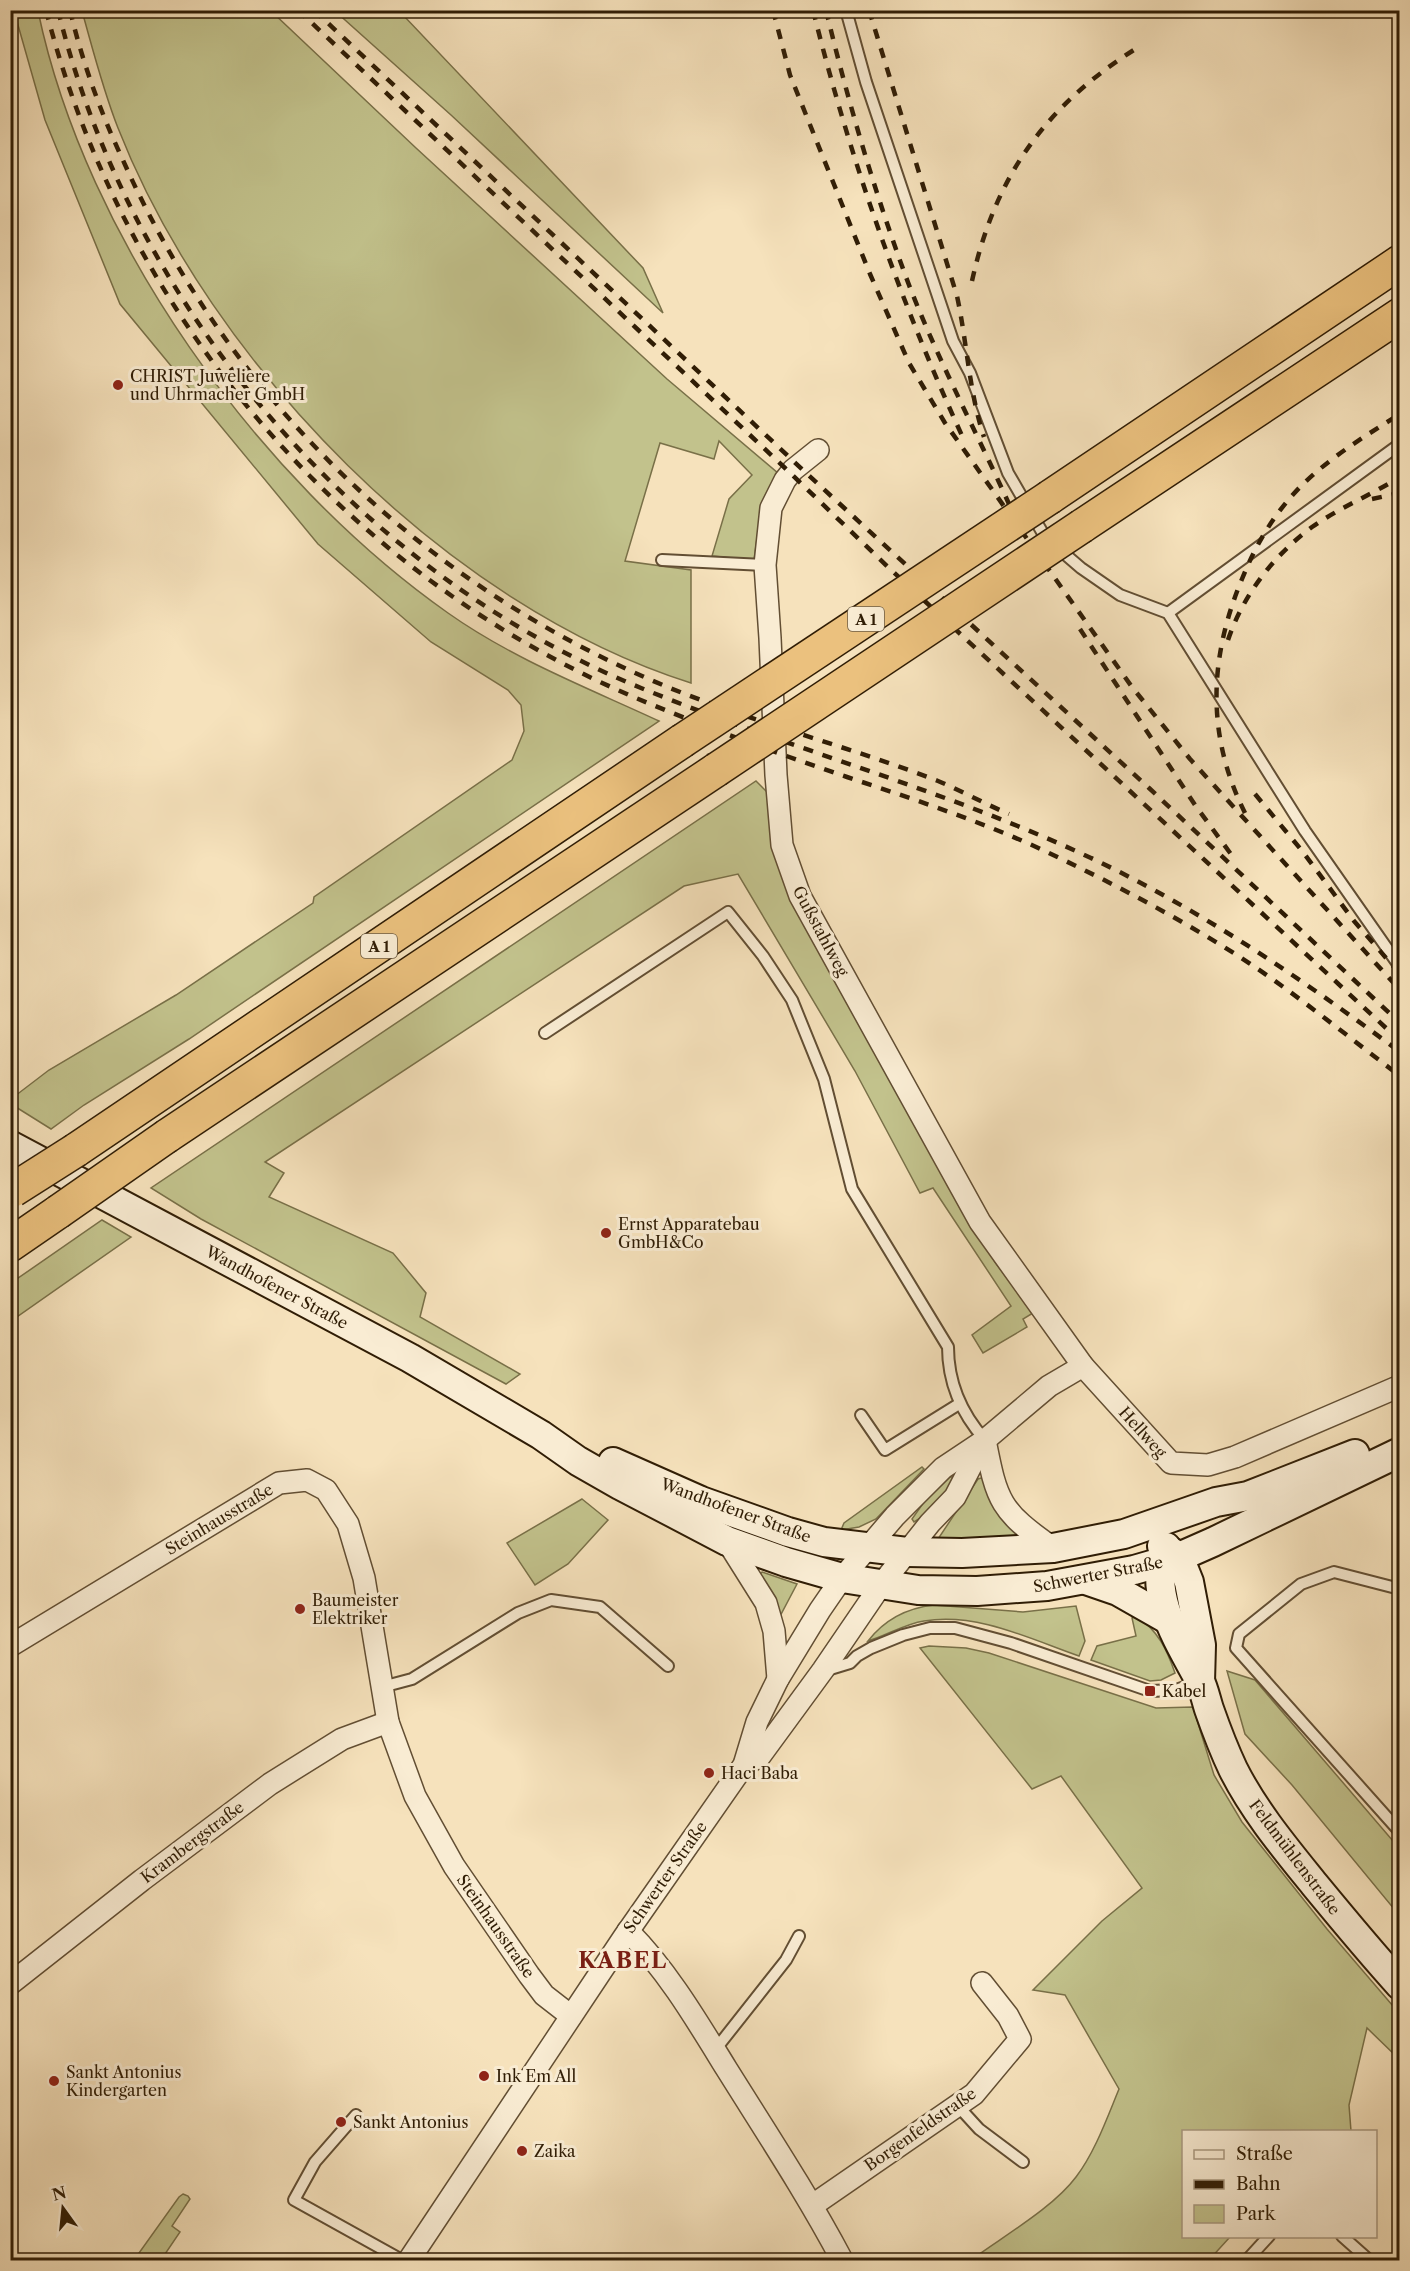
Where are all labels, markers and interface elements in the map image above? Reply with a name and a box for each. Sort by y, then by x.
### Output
place label: CHRIST Juweliere und Uhrmacher GmbH [130,366,305,404]
marker: CHRIST Juweliere und Uhrmacher GmbH [111,378,125,392]
road number: A 1 [848,607,884,631]
street label: Gußstahlweg [789,882,853,980]
road number: A 1 [361,934,397,958]
place label: Ernst Apparatebau GmbH&Co [618,1214,760,1252]
marker: Ernst Apparatebau GmbH&Co [599,1226,613,1240]
street label: Wandhofener Straße [201,1240,352,1333]
street label: Hellweg [1115,1402,1171,1462]
street label: Wandhofener Straße [657,1473,814,1547]
street label: Steinhausstraße [162,1479,276,1559]
street label: Schwerter Straße [1031,1552,1165,1596]
place label: Baumeister Elektriker [312,1590,399,1628]
marker: Baumeister Elektriker [293,1602,307,1616]
place label: Kabel [1162,1681,1207,1701]
marker: Kabel [1143,1684,1157,1698]
place label: Haci Baba [721,1763,799,1783]
marker: Haci Baba [702,1766,716,1780]
street label: Feldmühlenstraße [1245,1795,1345,1919]
street label: Krambergstraße [137,1797,248,1887]
street label: Schwerter Straße [619,1817,711,1937]
street label: Steinhausstraße [453,1870,539,1982]
district label: KABEL [578,1947,668,1974]
place label: Sankt Antonius Kindergarten [66,2062,181,2100]
place label: Ink Em All [496,2066,576,2086]
marker: Ink Em All [477,2069,491,2083]
marker: Sankt Antonius Kindergarten [47,2074,61,2088]
street label: Borgenfeldstraße [860,2083,980,2175]
place label: Sankt Antonius [353,2112,468,2132]
marker: Sankt Antonius [334,2115,348,2129]
legend [1182,2130,1377,2238]
place label: Zaika [534,2141,576,2161]
text: Straße [1236,2143,1293,2165]
marker: Zaika [515,2144,529,2158]
text: Bahn [1236,2173,1281,2195]
north arrow [33,2178,93,2238]
text: N [50,2182,69,2205]
text: Park [1236,2203,1277,2225]

